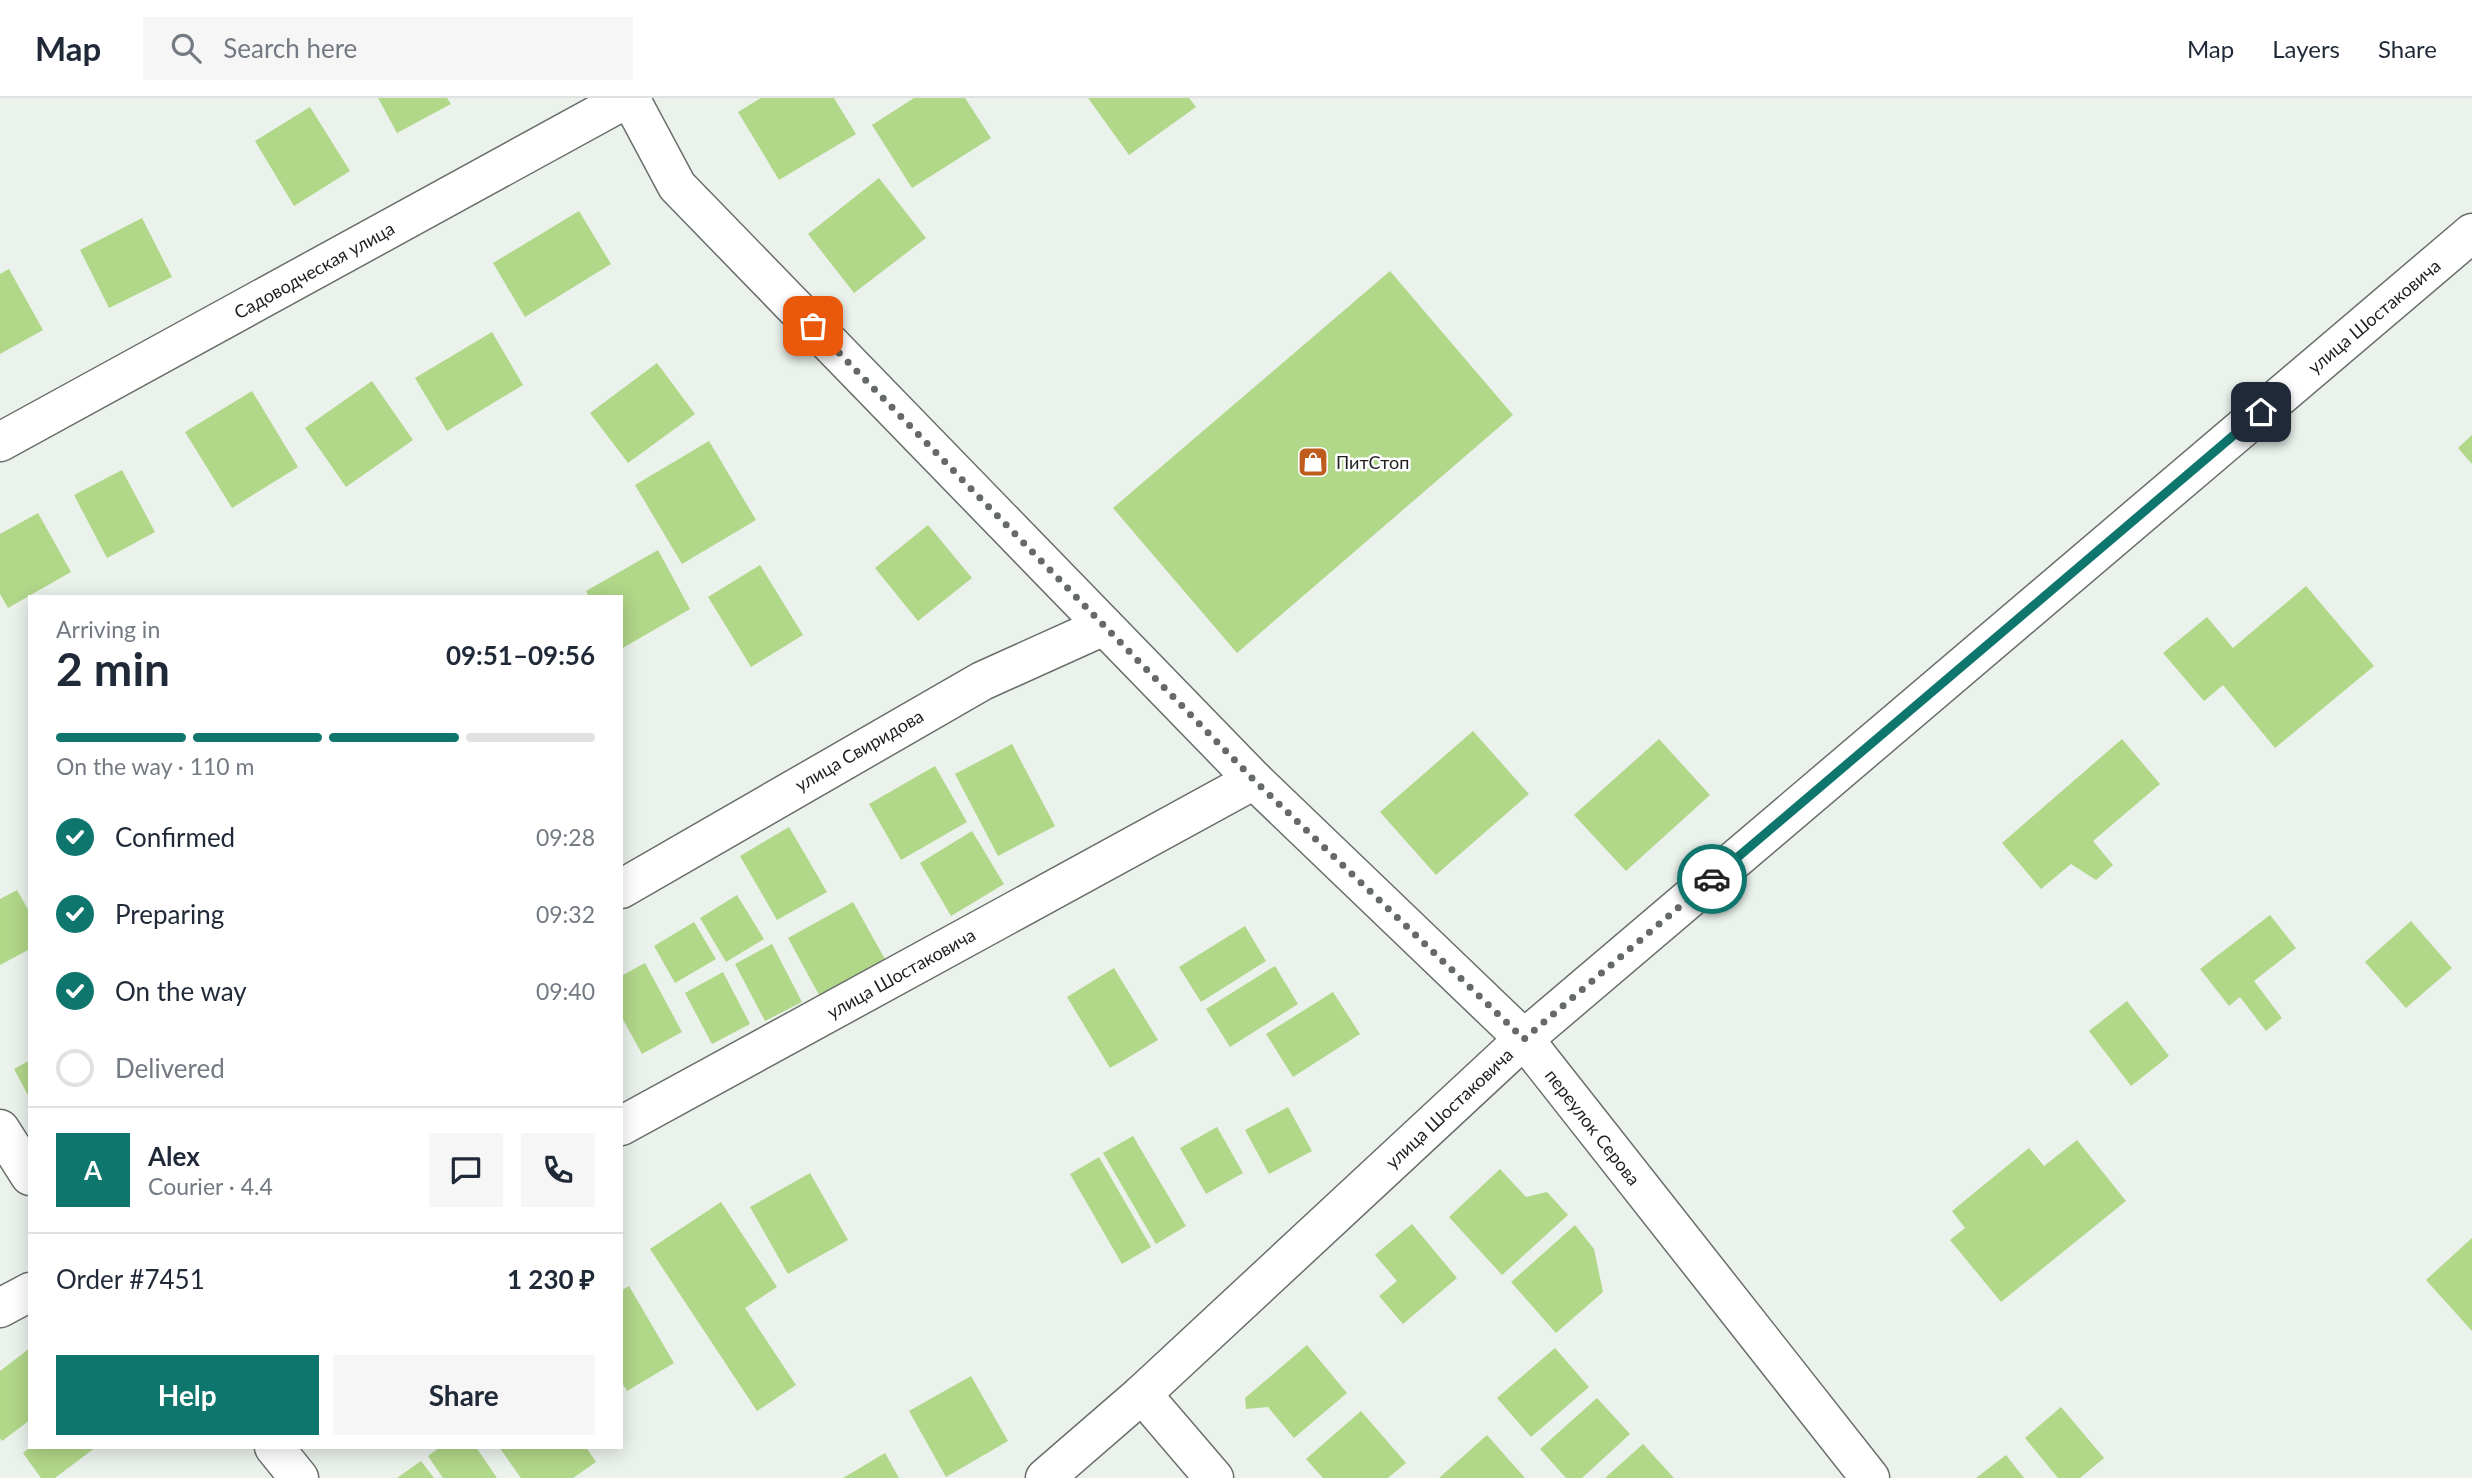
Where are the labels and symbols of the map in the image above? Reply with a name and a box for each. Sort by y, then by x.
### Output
street label: Садоводческая улица [230,217,398,323]
street label: улица Шостаковича [2303,254,2445,378]
pin [783,296,843,356]
pin [2231,382,2291,442]
shop icon: ПитСтоп [1296,445,1330,479]
place label: ПитСтоп [1336,451,1409,473]
street label: улица Свиридова [791,704,927,796]
courier [1677,844,1747,914]
street label: улица Шостаковича [823,923,979,1023]
street label: улица Шостаковича [1381,1043,1517,1173]
street label: переулок Серова [1541,1064,1645,1190]

